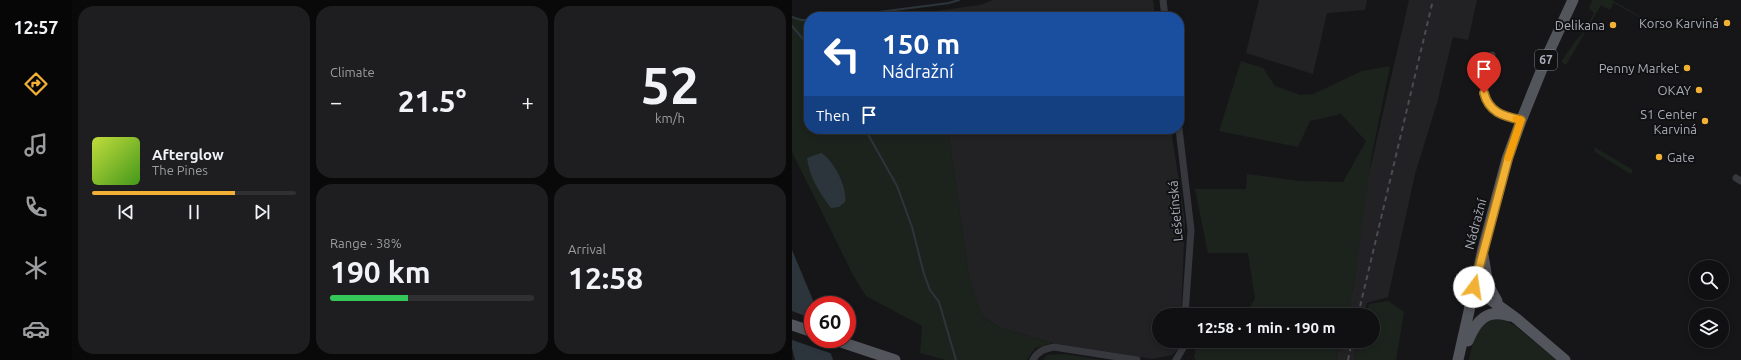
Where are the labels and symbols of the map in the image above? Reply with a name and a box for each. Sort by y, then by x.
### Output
place label: Korso Karviná [1639,16,1719,30]
place label: Delikana [1555,18,1605,32]
marker: Korso Karviná [1722,18,1732,28]
marker: Delikana [1608,20,1618,30]
road number: 67 [1535,50,1557,70]
pin [1467,52,1501,93]
place label: Penny Market [1599,61,1679,75]
marker: Penny Market [1682,63,1692,73]
place label: OKAY [1658,83,1691,97]
marker: OKAY [1694,85,1704,95]
place label: S1 Center Karviná [1640,107,1697,136]
marker: S1 Center Karviná [1700,116,1710,126]
place label: Gate [1667,150,1695,164]
marker: Gate [1654,152,1664,162]
street label: Lešetínská [1165,180,1185,242]
street label: Nádražní [1462,196,1489,251]
position arrow [1453,266,1495,308]
speed limit sign: 60 [804,296,856,348]

